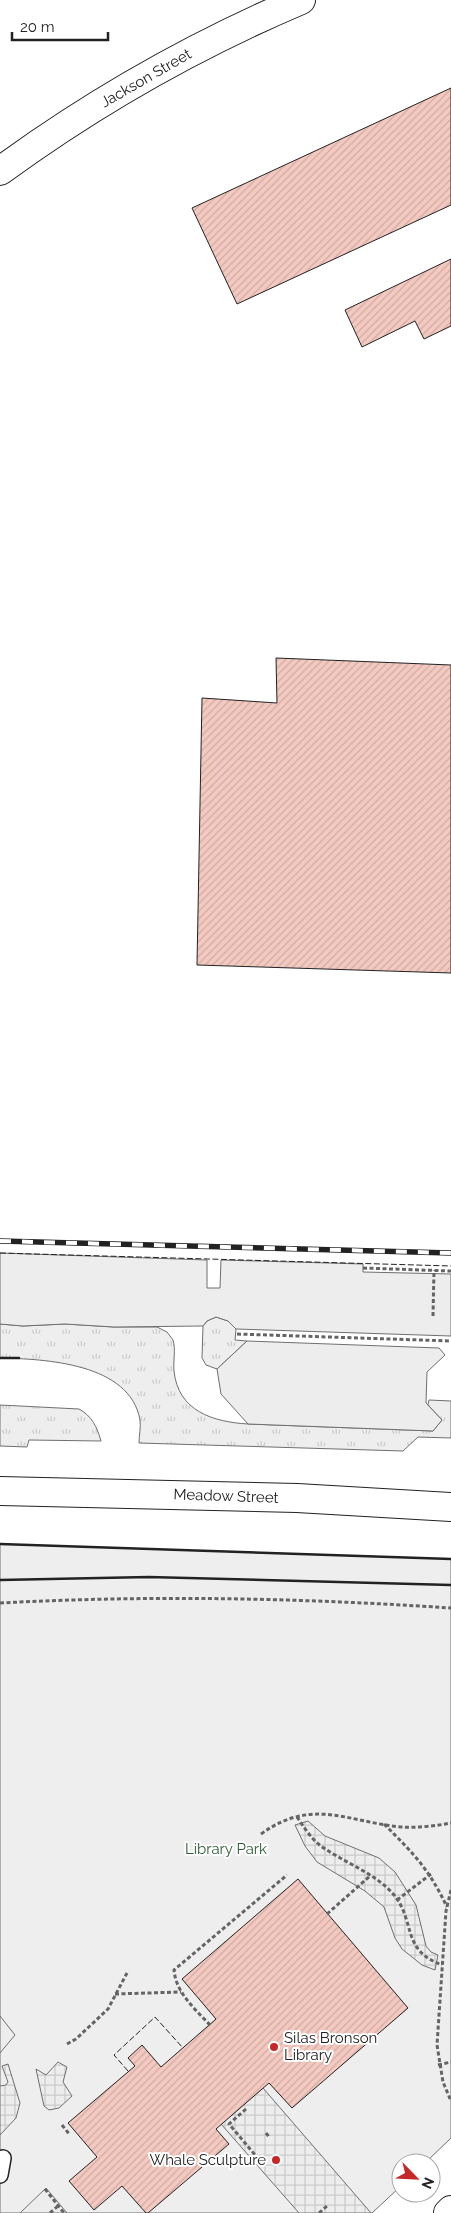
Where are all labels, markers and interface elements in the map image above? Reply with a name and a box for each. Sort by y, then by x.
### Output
scale bar [12,10,109,42]
text: 20 m [20,18,55,36]
street label: Jackson Street [97,45,195,111]
street label: Meadow Street [173,1485,279,1507]
park label: Library Park [185,1840,267,1858]
place label: Silas Bronson Library [284,2029,377,2064]
marker: Silas Bronson Library [268,2041,280,2053]
place label: Whale Sculpture [149,2151,266,2169]
north arrow [391,2153,441,2203]
marker: Whale Sculpture [270,2154,282,2166]
text: N [418,2175,437,2191]

